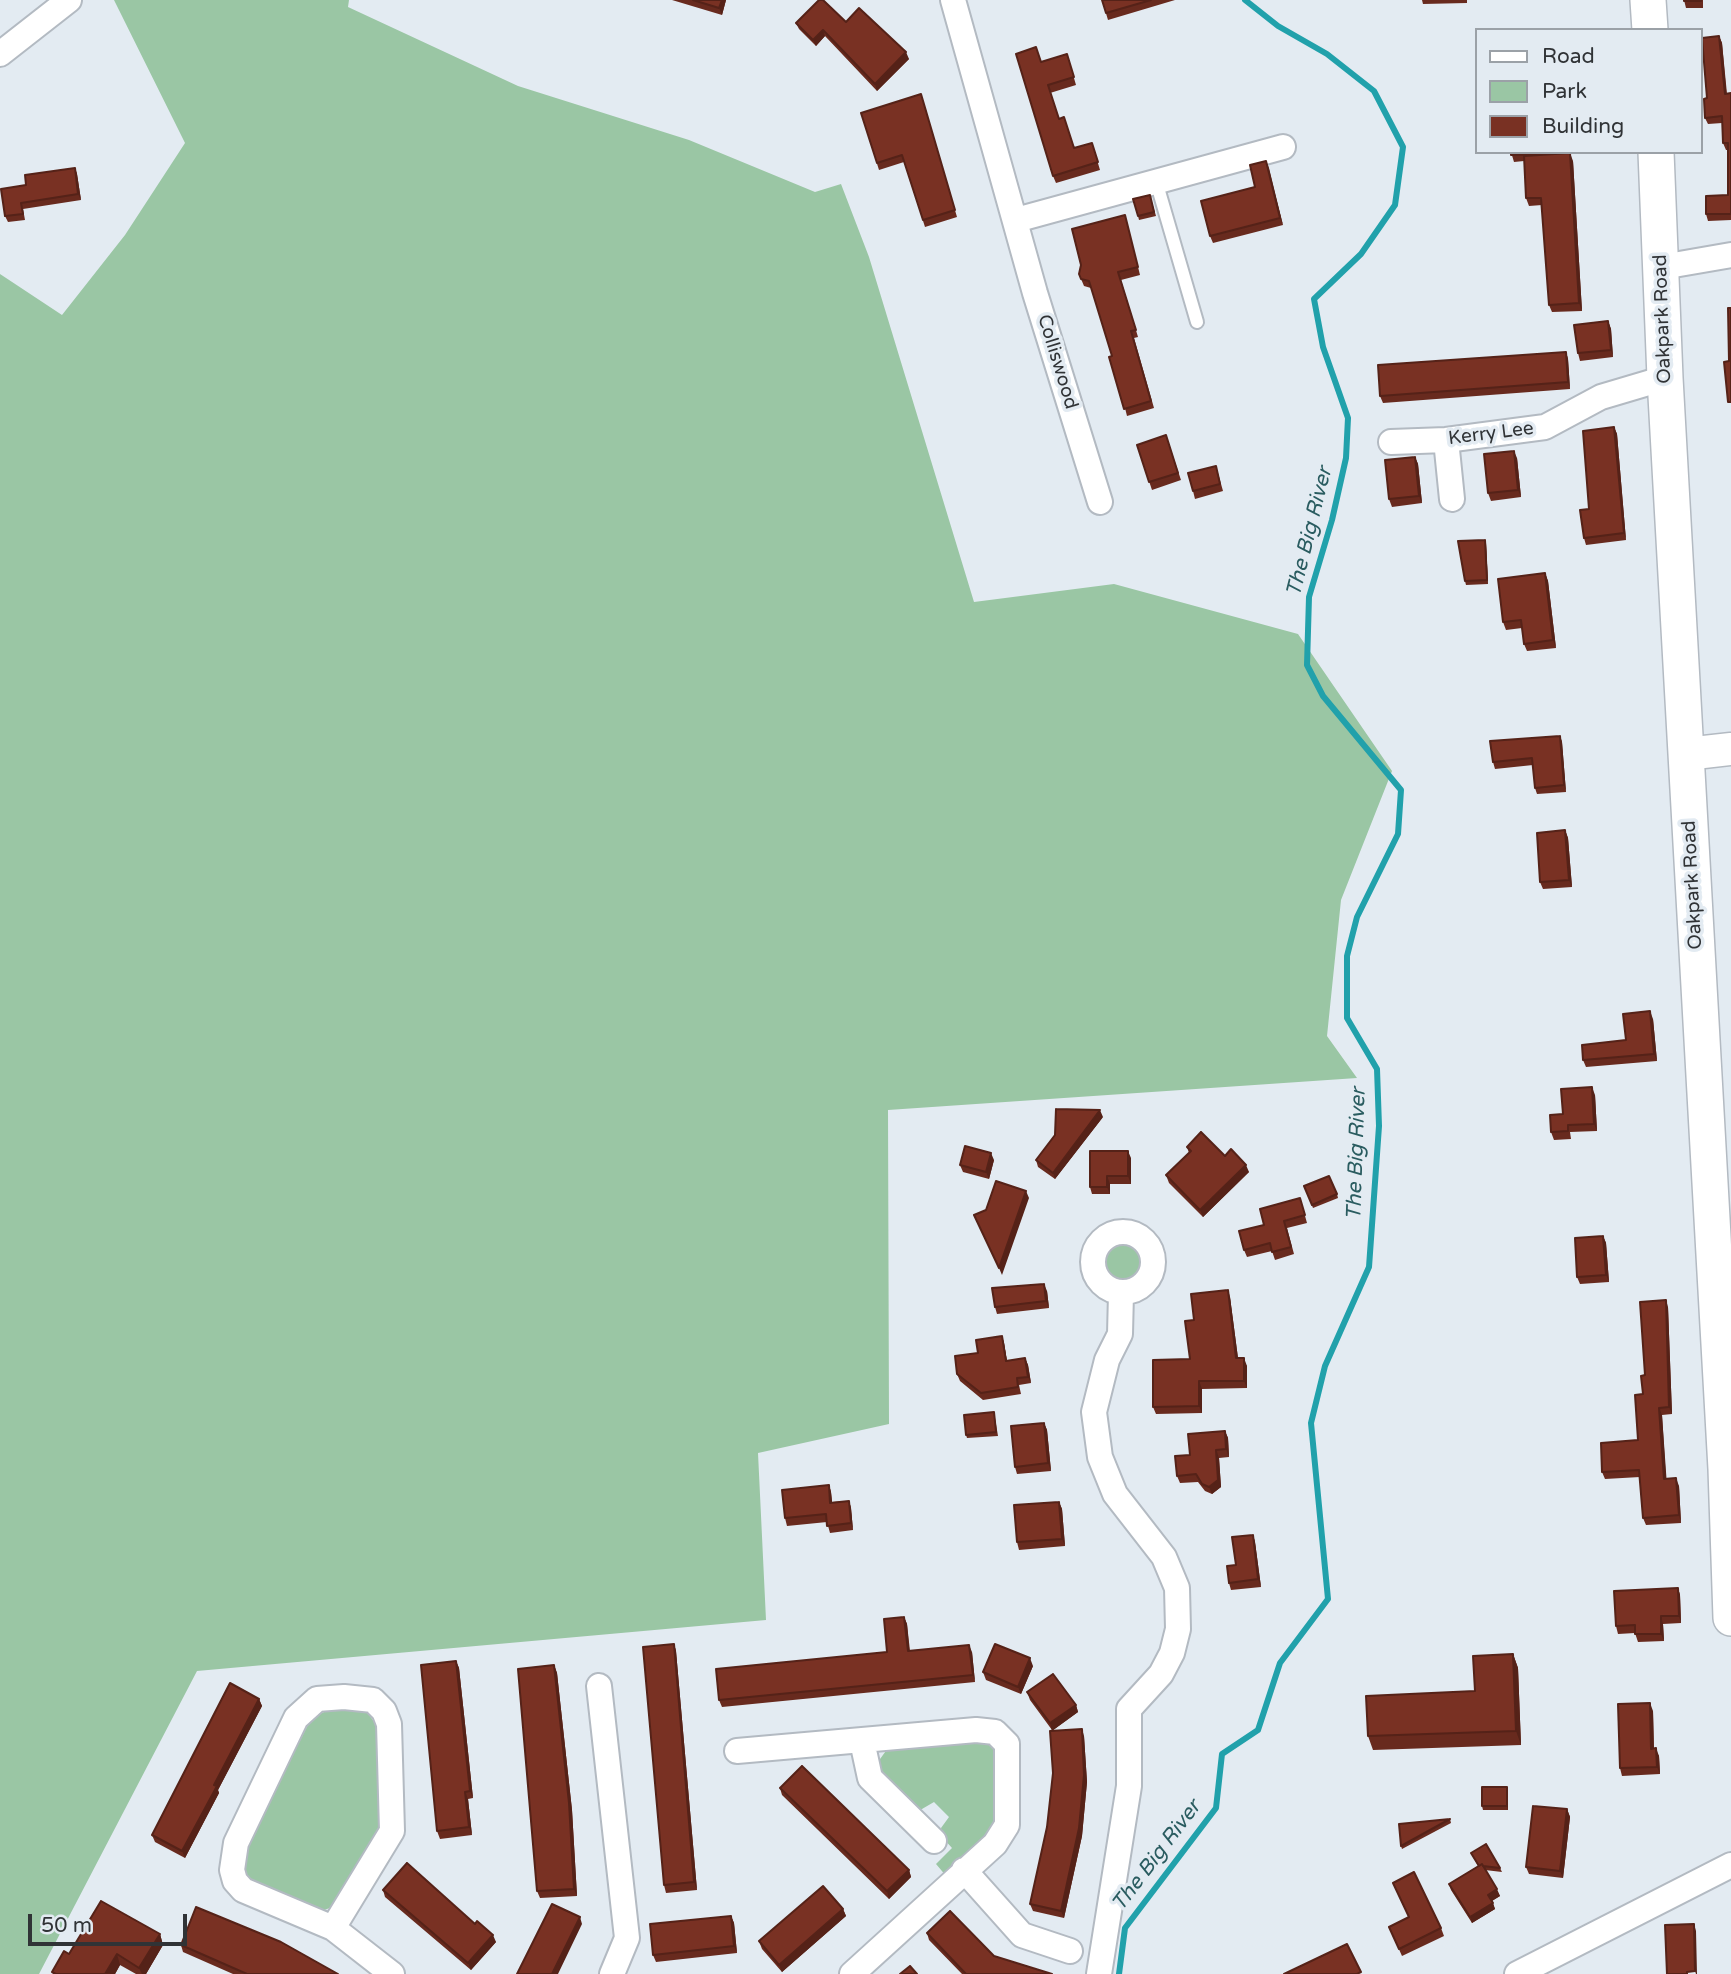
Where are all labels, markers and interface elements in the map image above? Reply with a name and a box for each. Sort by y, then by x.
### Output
legend [1476,28,1703,154]
text: Road [1542,44,1595,69]
text: Park [1542,79,1587,104]
text: Building [1542,114,1624,139]
street label: Oakpark Road [1649,254,1677,384]
street label: Colliswood [1032,312,1082,412]
street label: Kerry Lee [1447,417,1535,451]
water label: The Big River [1282,465,1338,599]
street label: Oakpark Road [1678,820,1708,950]
water label: The Big River [1342,1087,1372,1221]
water label: The Big River [1107,1796,1207,1916]
scale bar [32,1900,191,1944]
text: 50 m [41,1913,92,1938]

